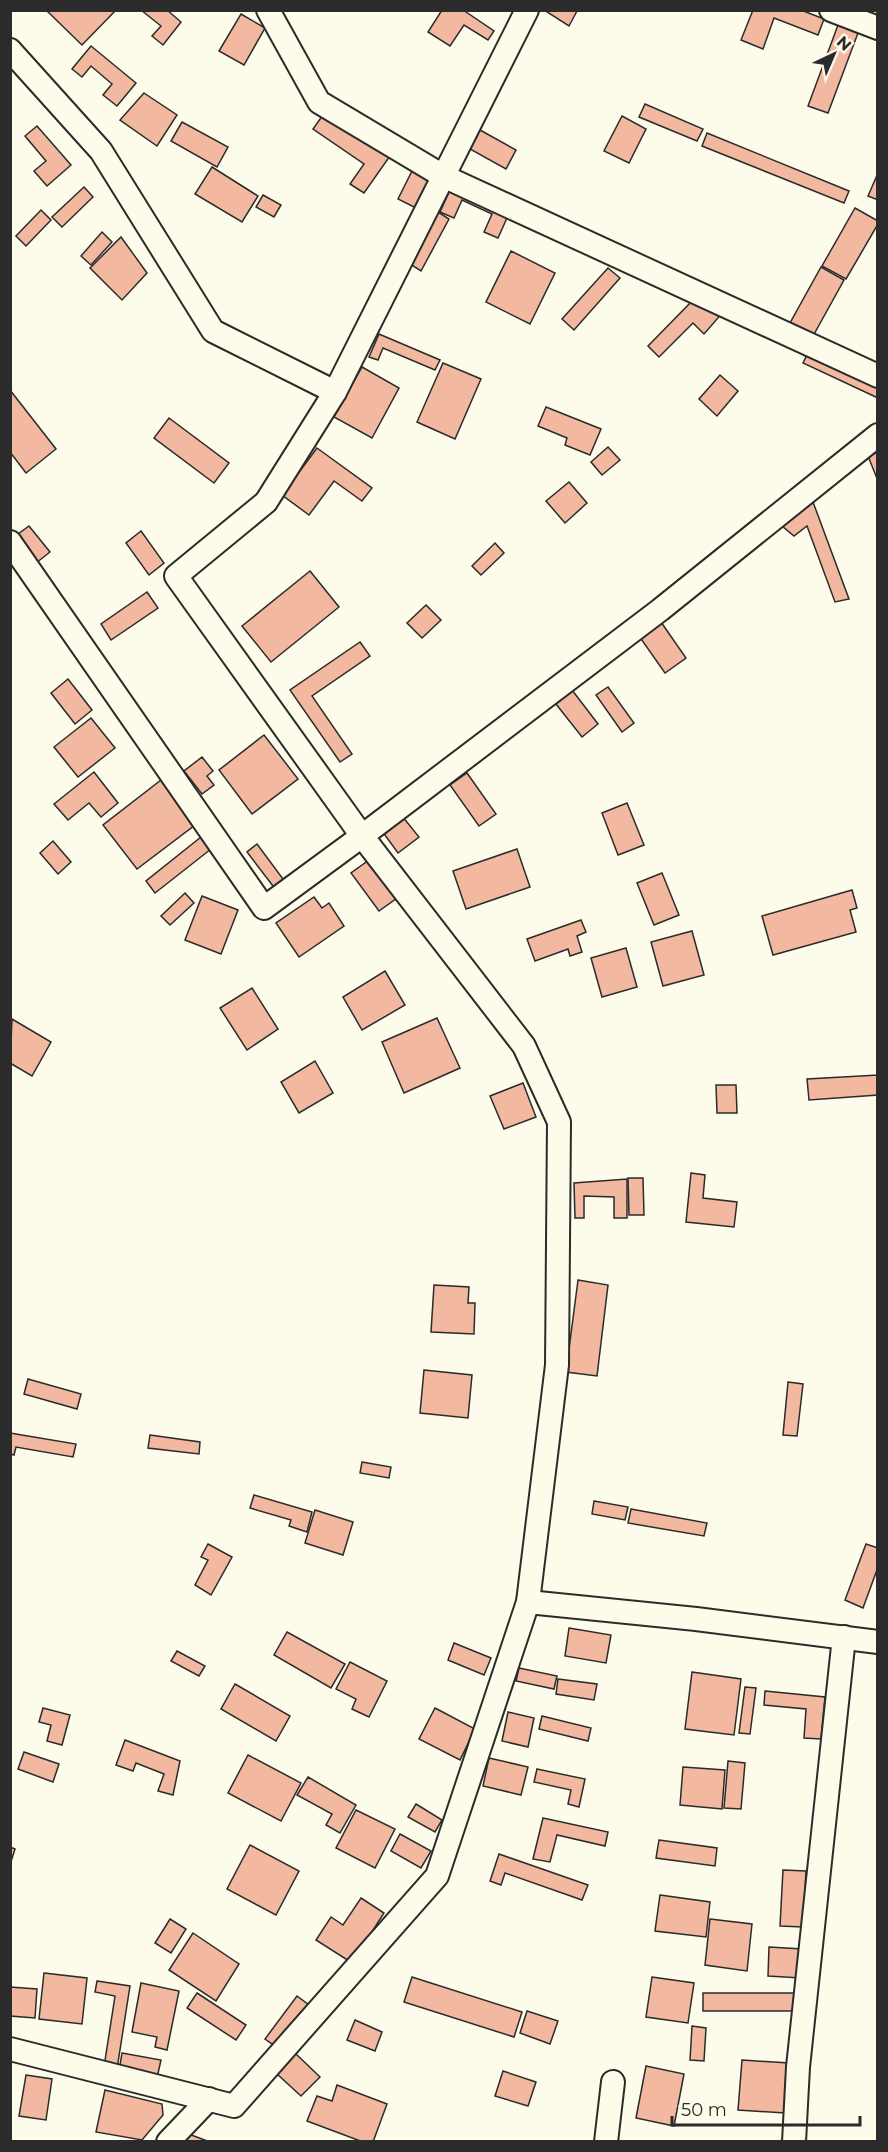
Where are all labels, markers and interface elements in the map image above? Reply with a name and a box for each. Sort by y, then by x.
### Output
north arrow [804,24,864,84]
text: N [833,32,855,55]
scale bar [672,2089,860,2127]
text: 50 m [681,2099,727,2121]

